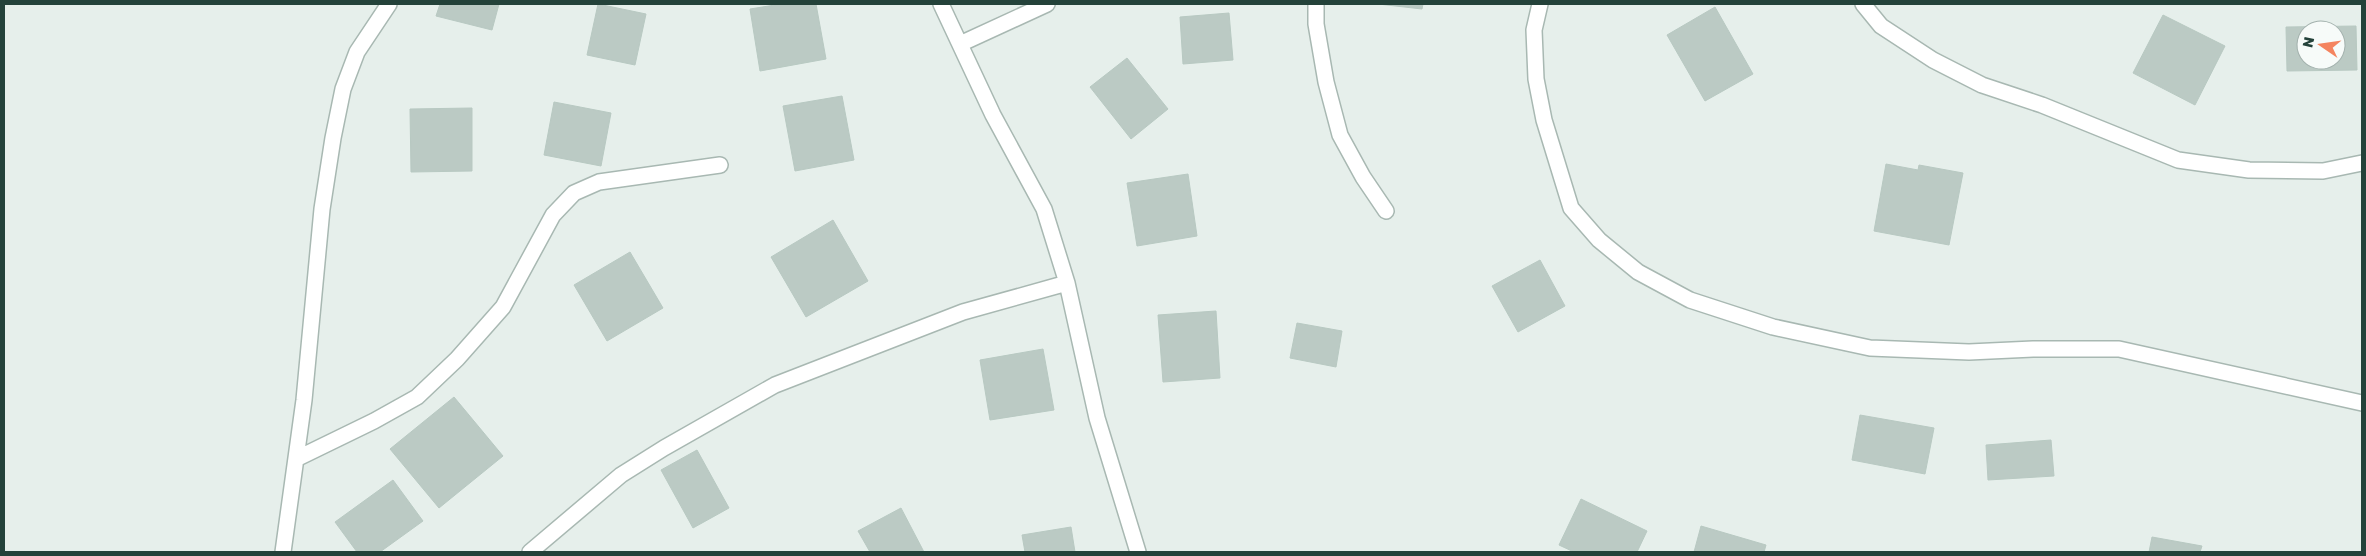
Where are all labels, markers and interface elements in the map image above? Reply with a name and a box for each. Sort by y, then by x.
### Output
north arrow [2296,20,2346,70]
text: N [2298,35,2317,49]

